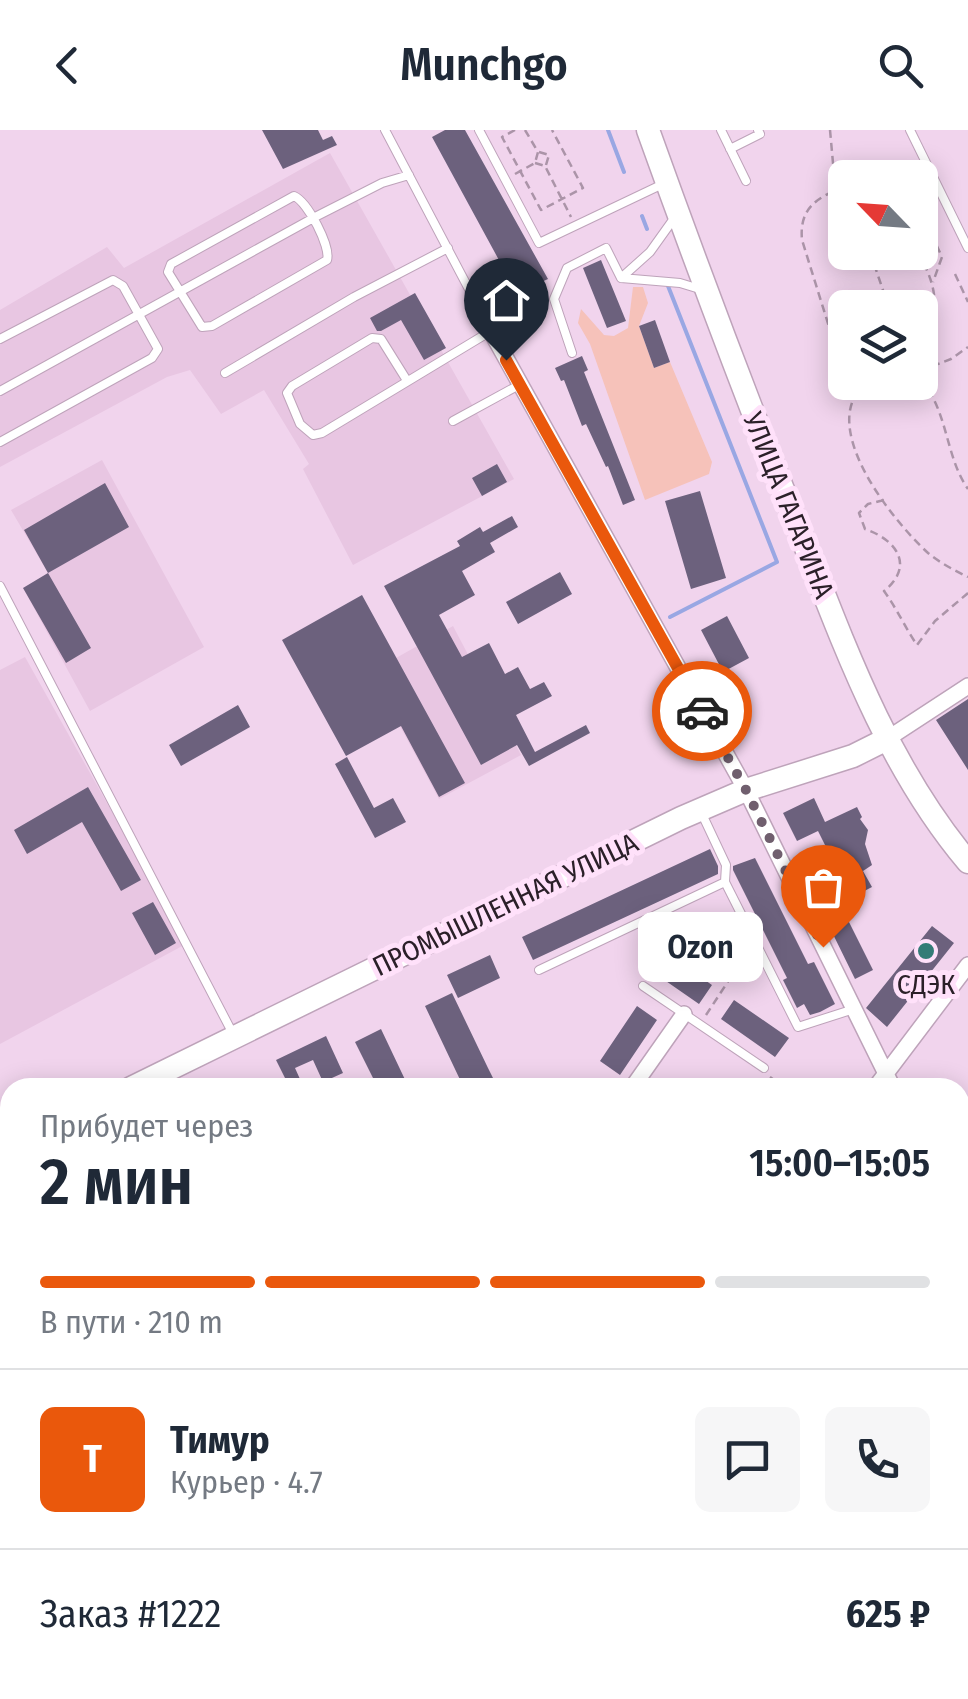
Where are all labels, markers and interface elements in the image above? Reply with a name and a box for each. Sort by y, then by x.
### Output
icon: back [40,38,95,93]
text: Munchgo [400,38,568,92]
icon: search [873,38,928,93]
north arrow [828,160,938,270]
map controls [828,160,938,400]
pin [464,258,549,361]
icon: home [479,273,534,328]
button: layers [828,290,938,400]
street label: УЛИЦА ГАГАРИНА [736,406,841,603]
courier [652,661,752,761]
icon: car [675,684,730,739]
street label: ПРОМЫШЛЕННАЯ УЛИЦА [367,826,643,983]
pin [781,845,866,948]
icon: bag [796,860,851,915]
callout: Ozon [638,912,763,982]
text: Ozon [667,928,734,966]
marker: СДЭК [915,940,937,962]
place label: СДЭК [897,968,955,1001]
text: Прибудет через [40,1107,253,1145]
text: 15:00–15:05 [749,1140,930,1186]
text: 2 мин [40,1143,193,1221]
text: В пути · 210 m [40,1303,223,1341]
button: chat [695,1407,800,1512]
button: phone [825,1407,930,1512]
text: Тимур [170,1417,270,1463]
text: Т [83,1436,102,1482]
text: Курьер · 4.7 [170,1463,323,1501]
text: Заказ #1222 [40,1591,221,1637]
text: 625 ₽ [846,1591,930,1637]

